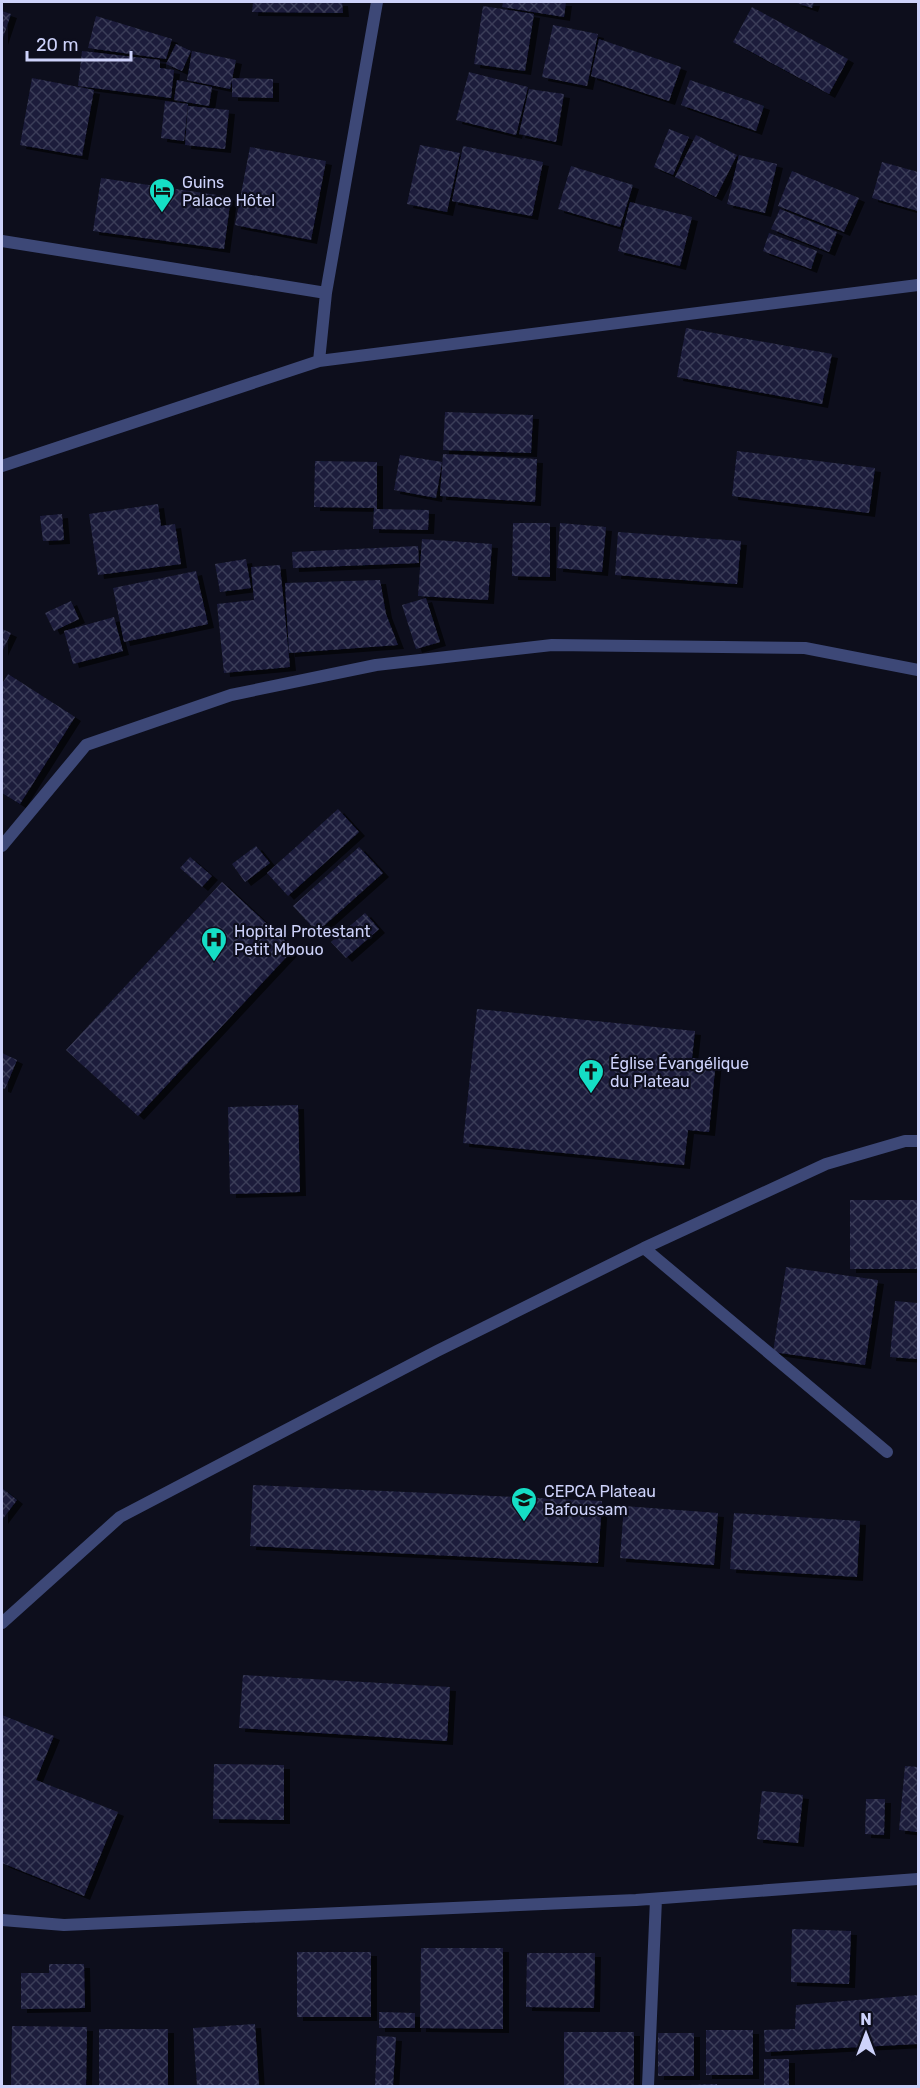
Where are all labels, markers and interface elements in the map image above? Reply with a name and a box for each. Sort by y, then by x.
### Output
scale bar [27,24,130,62]
text: 20 m [36,34,78,56]
place label: Guins Palace Hôtel [182,173,275,210]
hotel icon: Guins Palace Hôtel [147,176,177,214]
place label: Hopital Protestant Petit Mbouo [234,922,371,959]
hospital icon: Hopital Protestant Petit Mbouo [199,925,229,963]
place label: Église Évangélique du Plateau [610,1054,749,1091]
church icon: Église Évangélique du Plateau [576,1057,606,1095]
place label: CEPCA Plateau Bafoussam [544,1482,656,1519]
school or university icon: CEPCA Plateau Bafoussam [509,1485,539,1523]
north arrow [836,2004,896,2064]
text: N [860,2010,872,2029]

